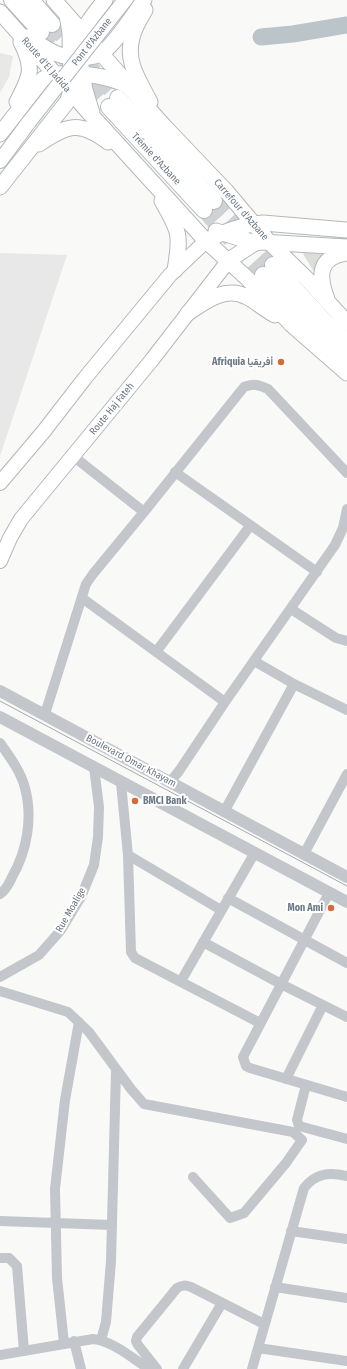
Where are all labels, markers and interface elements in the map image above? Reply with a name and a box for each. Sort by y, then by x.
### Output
street label: Pont d'Azbane [70,16,114,68]
street label: Route d'El Jadida [19,35,73,95]
street label: Trémie d'Azbane [129,131,183,187]
street label: Carrefour d'Azbane [211,177,271,243]
place label: Afriquia أفريقيا [212,356,273,368]
marker: Afriquia أفريقيا [276,357,286,367]
street label: Route Haj Fateh [87,380,137,438]
street label: Boulevard Omar Khayam [84,732,178,790]
place label: BMCI Bank [143,795,187,807]
marker: BMCI Bank [130,796,140,806]
street label: Rue Moalige [53,885,89,935]
place label: Mon Ami [287,902,323,914]
marker: Mon Ami [326,903,336,913]

